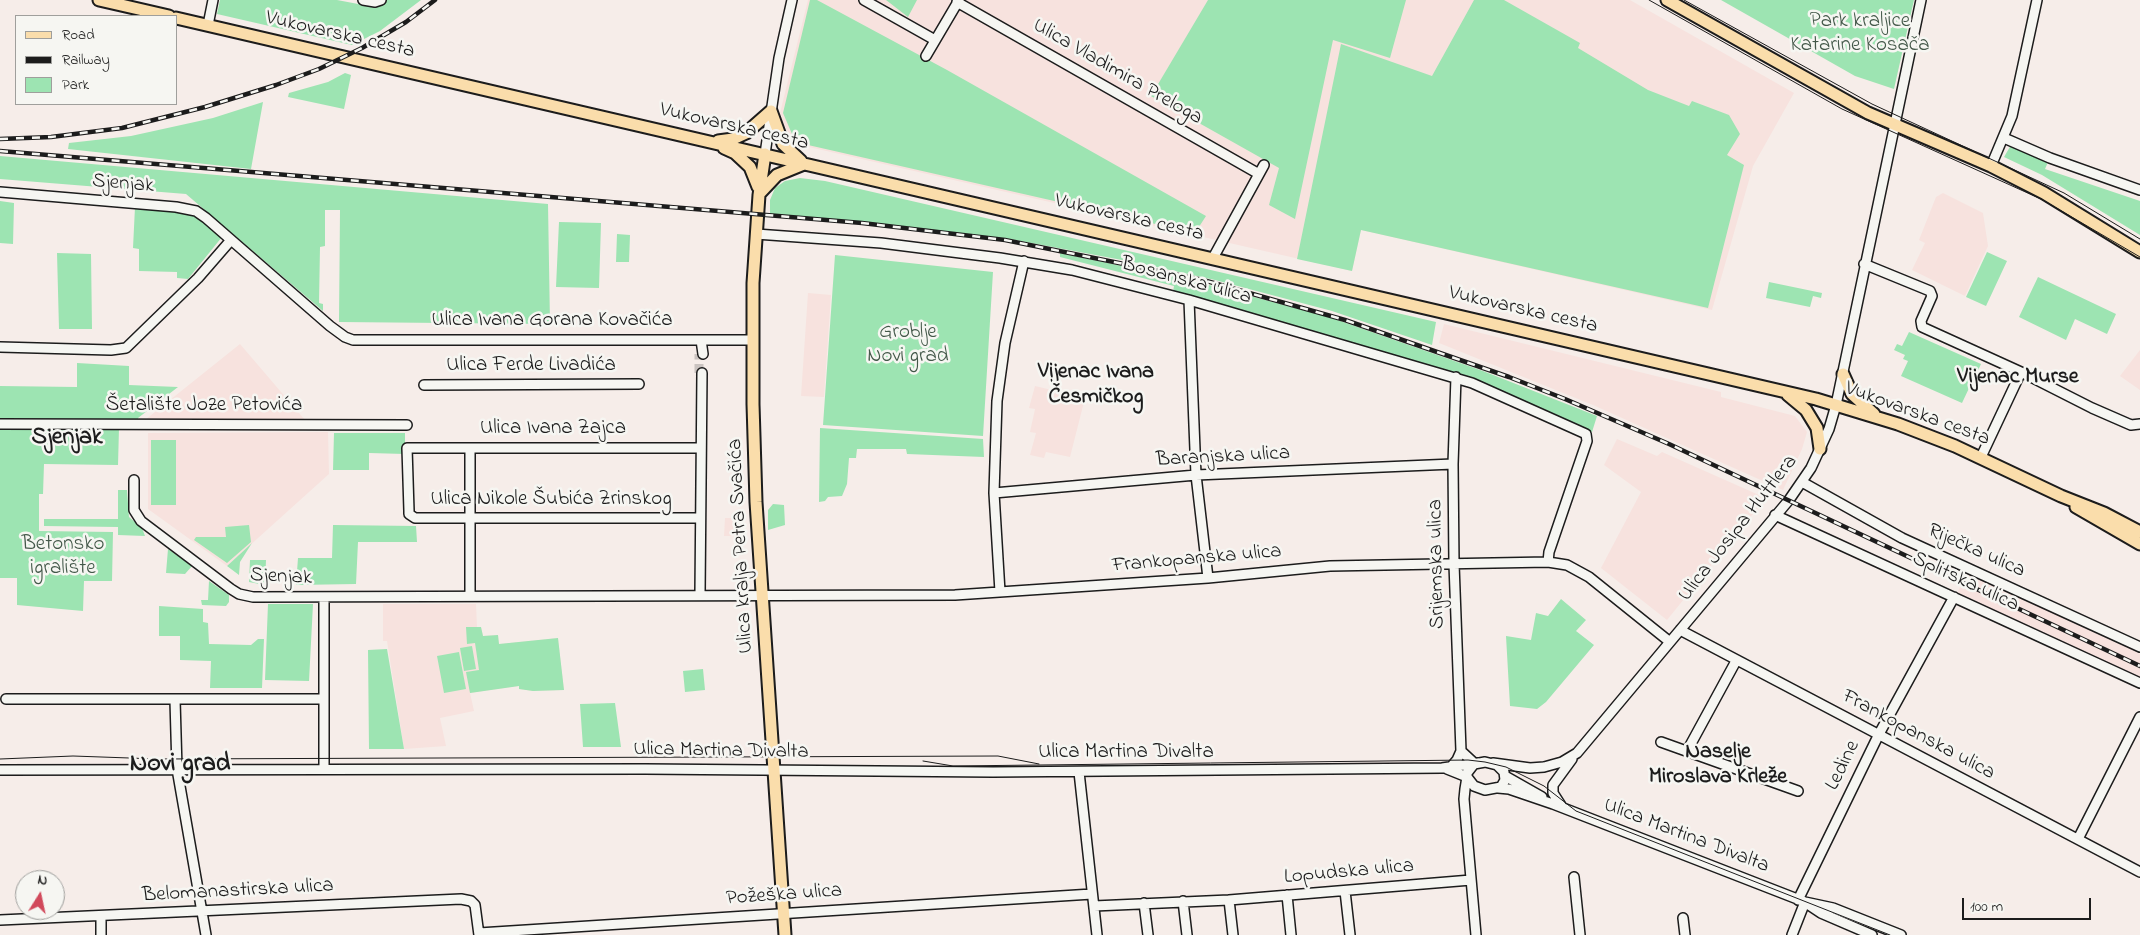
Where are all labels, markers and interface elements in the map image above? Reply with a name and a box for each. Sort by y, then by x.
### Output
street label: Vukovarska cesta [263,7,417,65]
park label: Park kraljice Katarine Kosača [1790,10,1930,60]
street label: Ulica Vladimira Preloga [1028,14,1206,132]
legend [15,15,178,105]
text: Road [62,24,95,46]
text: Railway [62,49,110,71]
text: Park [62,74,89,96]
street label: Vukovarska cesta [657,99,811,157]
street label: Sjenjak [91,170,155,200]
street label: Vukovarska cesta [1052,190,1206,248]
street label: Bosanska ulica [1118,253,1254,311]
street label: Vukovarska cesta [1446,282,1600,340]
street label: Ulica Ivana Gorana Kovačića [431,309,673,335]
park label: Groblje Novi grad [867,321,949,371]
street label: Ulica Ferde Livadića [446,354,616,380]
district label: Vijenac Ivana Česmičkog [1038,360,1154,412]
district label: Vijenac Murse [1957,365,2079,391]
street label: Vukovarska cesta [1841,377,1993,453]
street label: Šetalište Joze Petovića [106,394,302,420]
street label: Ulica Ivana Zajca [480,417,626,443]
district label: Sjenjak [31,425,103,453]
street label: Ulica kralja Petra Svačića [724,438,760,654]
street label: Baranjska ulica [1155,442,1291,474]
street label: Ulica Josipa Huttlera [1674,451,1804,607]
street label: Ulica Nikole Šubića Zrinskog [430,488,672,514]
street label: Srijemska ulica [1424,499,1452,629]
street label: Riječka ulica [1923,519,2029,585]
park label: Betonsko igralište [22,533,104,583]
street label: Frankopanska ulica [1111,540,1283,580]
street label: Splitska ulica [1908,547,2022,619]
street label: Sjenjak [249,564,313,592]
street label: Frankopanska ulica [1837,685,1999,787]
street label: Ledine [1821,737,1867,795]
street label: Ulica Martina Divalta [633,738,809,766]
district label: Naselje Miroslava Krleže [1649,740,1787,791]
street label: Ulica Martina Divalta [1038,741,1214,767]
district label: Novi grad [130,750,230,782]
street label: Ulica Martina Divalta [1600,794,1772,880]
street label: Lopudska ulica [1283,855,1415,891]
north arrow [15,870,65,920]
text: N [36,870,49,892]
street label: Belomanastirska ulica [142,874,334,910]
street label: Požeška ulica [725,879,843,913]
scale bar [1965,888,2094,920]
text: 100 m [1970,896,2003,918]

